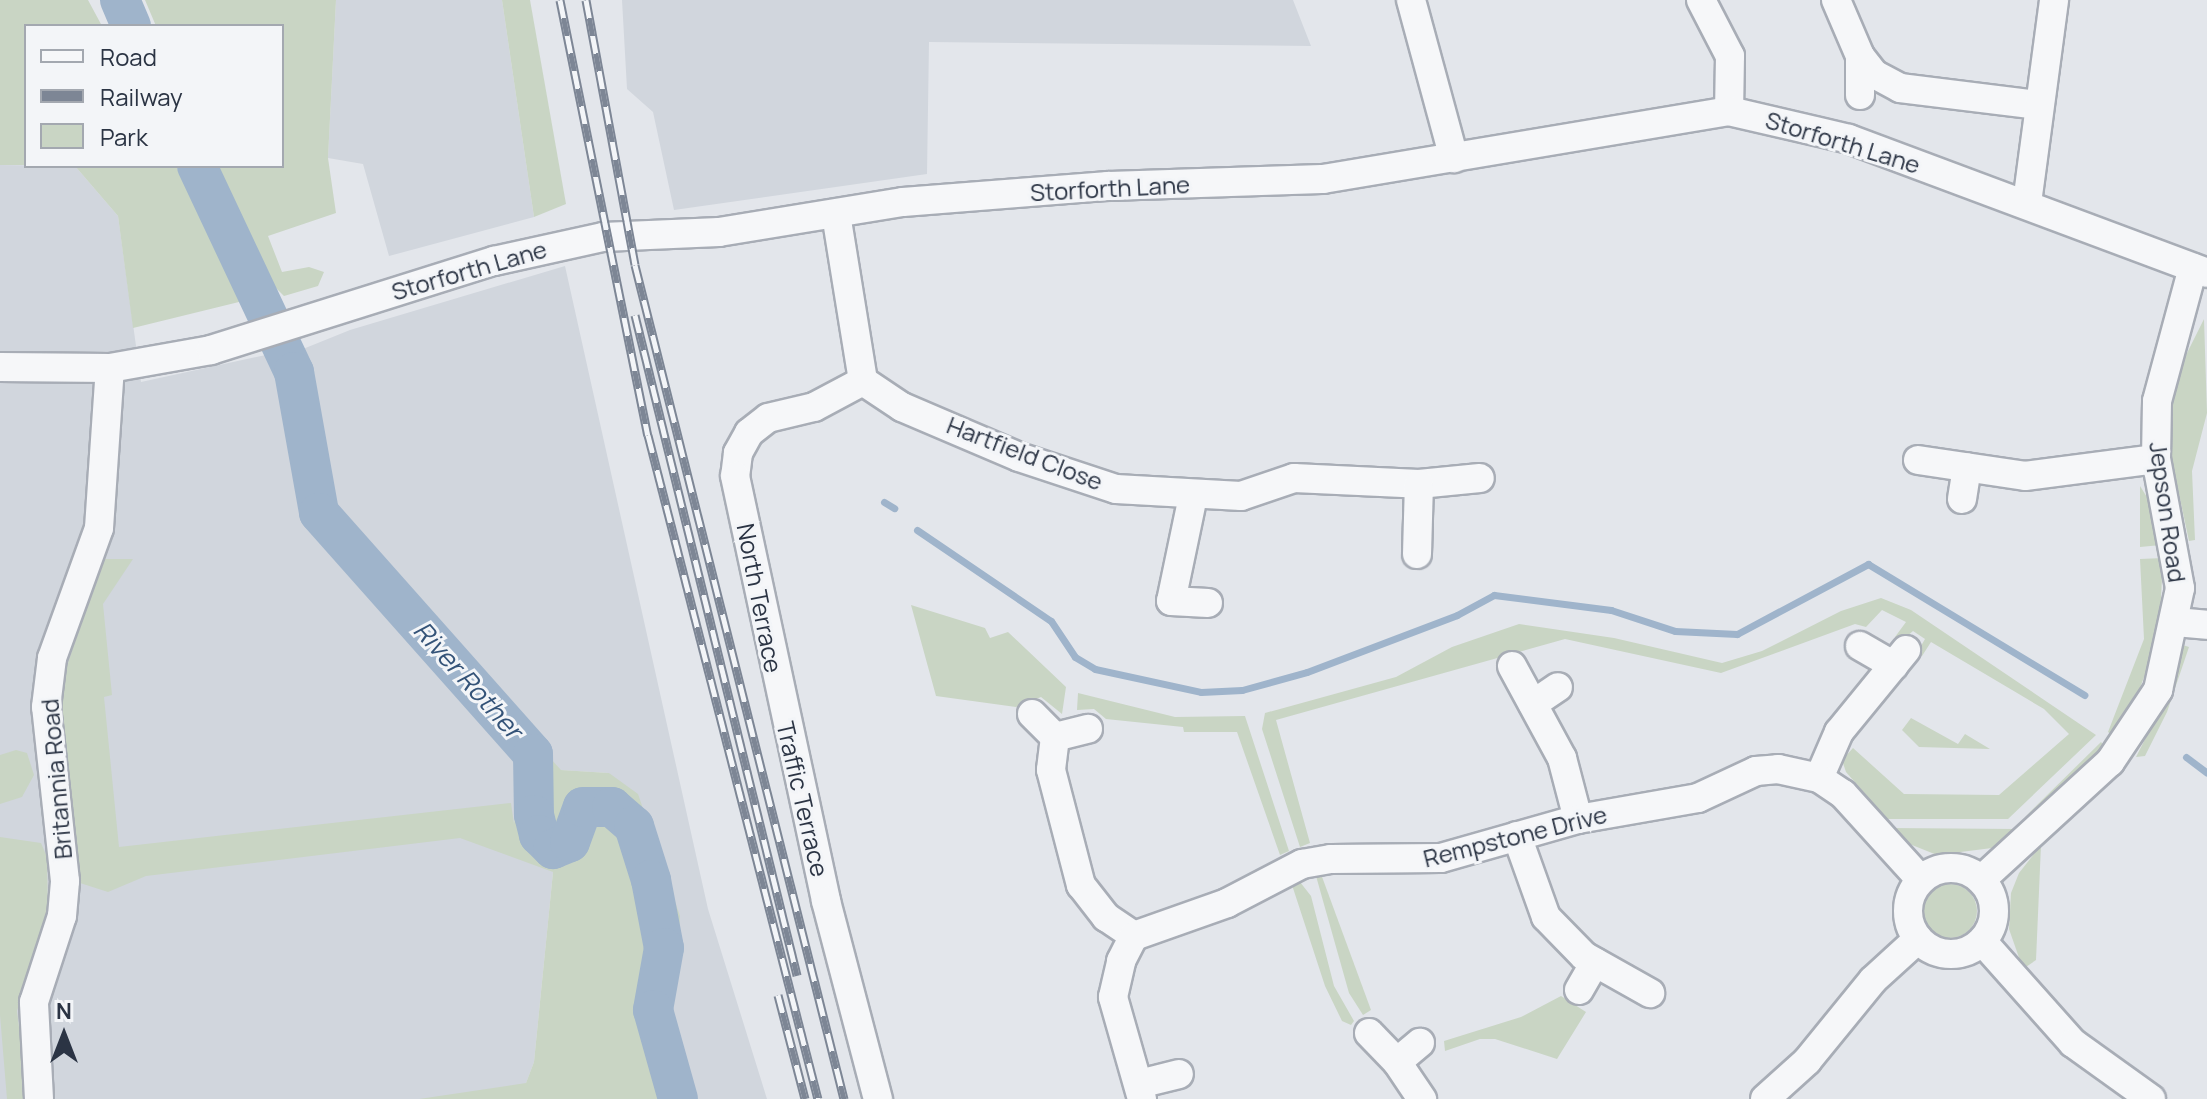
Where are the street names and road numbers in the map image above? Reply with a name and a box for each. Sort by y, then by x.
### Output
street label: Storforth Lane [1762,105,1924,179]
street label: Storforth Lane [1029,169,1191,207]
street label: Storforth Lane [388,234,550,306]
street label: Hartfield Close [943,410,1107,496]
street label: Jepson Road [2144,440,2192,584]
street label: North Terrace [731,521,789,675]
street label: Britannia Road [35,698,77,860]
street label: Traffic Terrace [771,719,835,879]
street label: Rempstone Drive [1420,799,1610,873]

